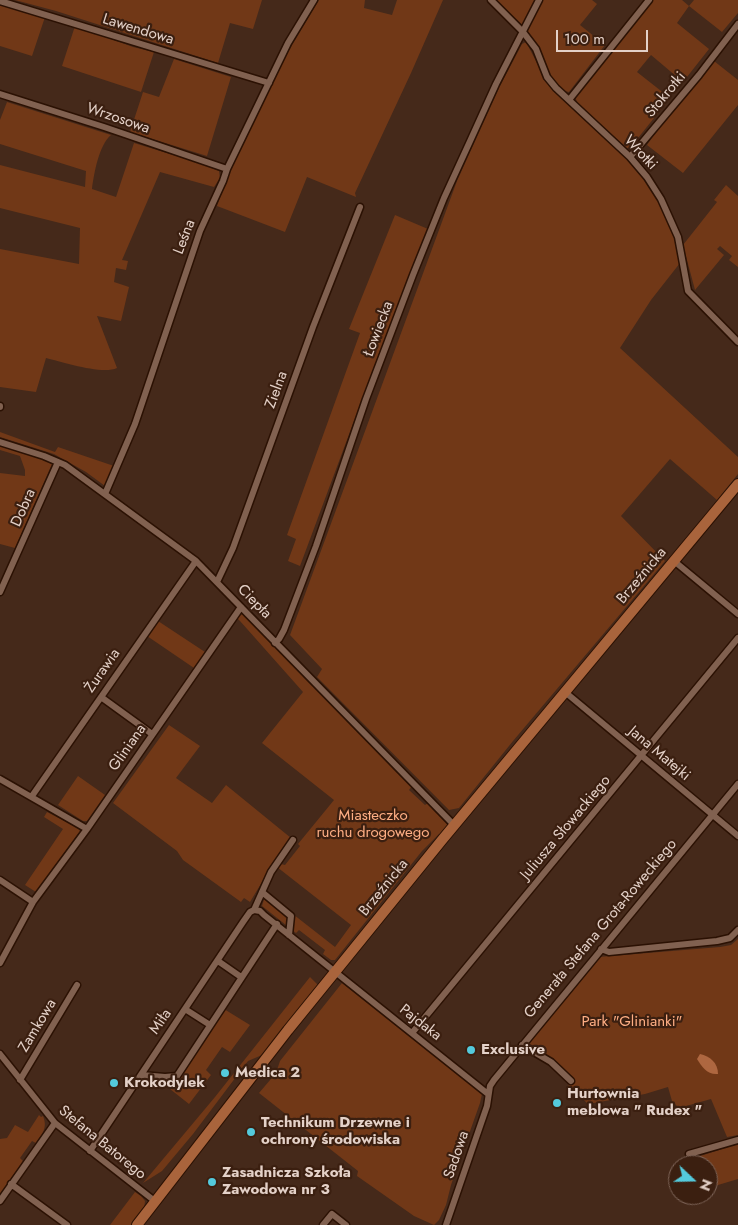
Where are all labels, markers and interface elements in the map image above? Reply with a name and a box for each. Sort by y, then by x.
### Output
street label: Lawendowa [100,11,176,49]
scale bar [558,20,650,52]
text: 100 m [564,28,605,50]
street label: Stokrotki [642,69,690,121]
street label: Wrzosowa [84,100,152,138]
street label: Wrotki [619,132,661,174]
street label: Leśna [170,217,200,257]
street label: Łowiecka [360,299,398,359]
street label: Zielna [262,369,292,411]
street label: Dobra [8,486,40,530]
street label: Brzeźnicka [613,544,671,608]
street label: Ciepła [233,581,275,623]
street label: Żurawia [81,646,125,696]
street label: Gliniana [105,721,151,775]
street label: Jana Matejki [624,723,694,785]
street label: Juliusza Słowackiego [517,772,615,884]
park label: Miasteczko ruchu drogowego [316,807,430,842]
street label: Generała Stefana Grota-Roweckiego [521,836,681,1022]
street label: Brzeźnicka [356,856,412,920]
street label: Zamkowa [15,996,61,1056]
street label: Pajdaka [395,1001,445,1045]
street label: Miła [146,1006,176,1038]
park label: Park "Glinianki" [581,1013,683,1031]
place label: Exclusive [481,1041,545,1059]
marker: Exclusive [465,1044,477,1056]
place label: Medica 2 [235,1064,300,1082]
marker: Medica 2 [219,1067,231,1079]
place label: Krokodylek [124,1074,205,1092]
marker: Krokodylek [108,1077,120,1089]
place label: Hurtownia meblowa " Rudex " [567,1085,702,1120]
marker: Hurtownia meblowa " Rudex " [551,1097,563,1109]
street label: Stefana Batorego [55,1102,149,1184]
place label: Technikum Drzewne i ochrony środowiska [261,1114,410,1149]
marker: Technikum Drzewne i ochrony środowiska [245,1126,257,1138]
street label: Sadowa [440,1129,474,1181]
north arrow [668,1155,718,1205]
place label: Zasadnicza Szkoła Zawodowa nr 3 [222,1164,351,1199]
marker: Zasadnicza Szkoła Zawodowa nr 3 [206,1176,218,1188]
text: N [695,1176,717,1194]

